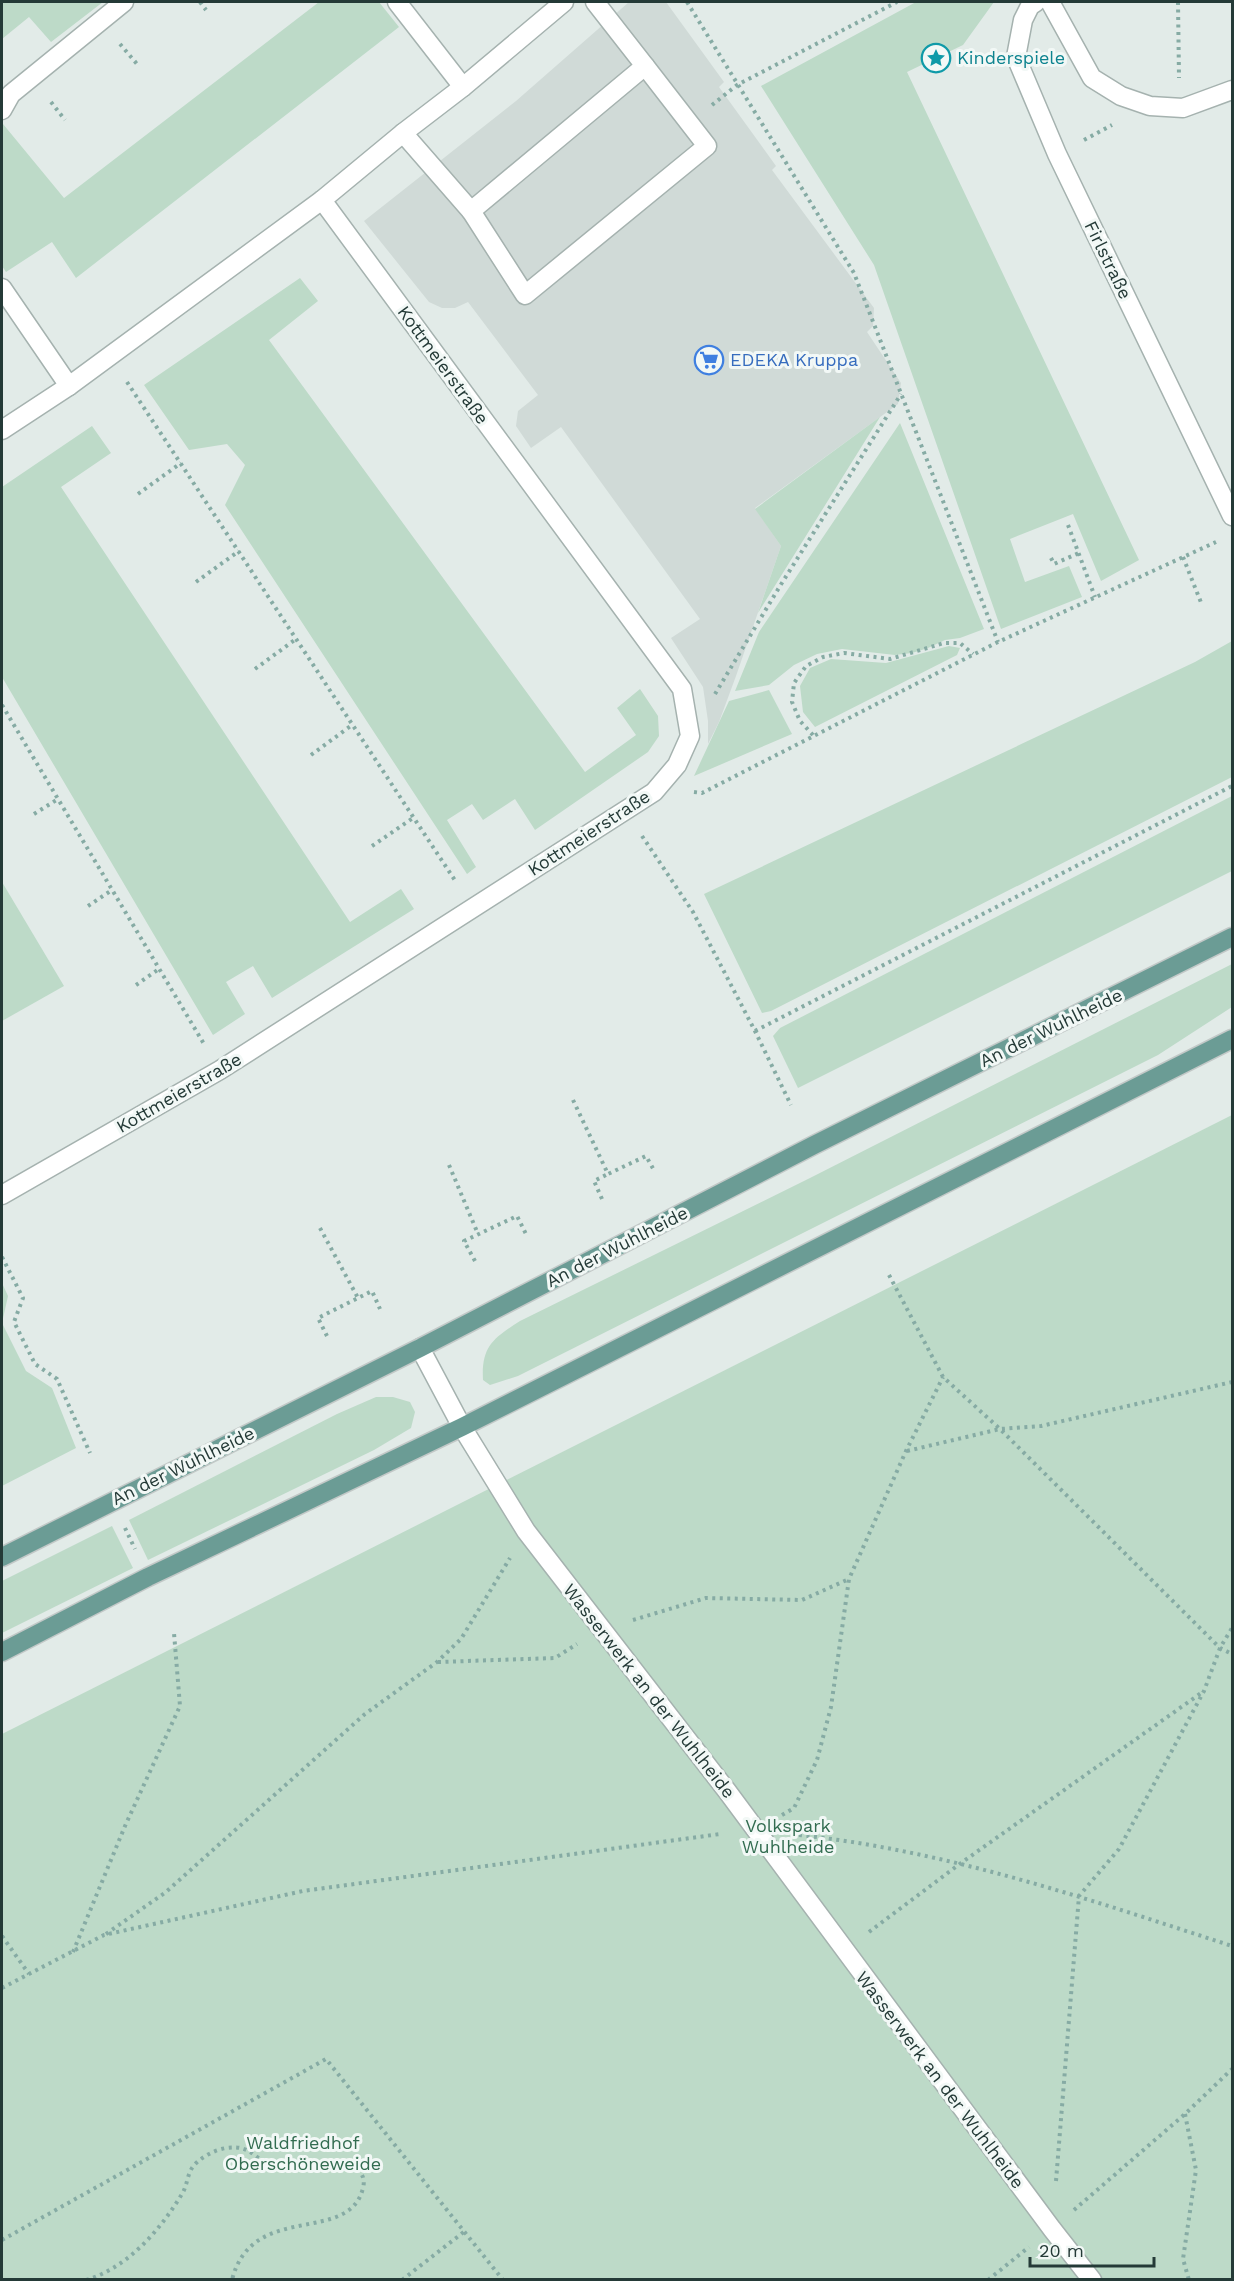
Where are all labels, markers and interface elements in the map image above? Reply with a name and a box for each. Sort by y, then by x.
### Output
place icon: Kinderspiele [920,42,952,74]
place label: Kinderspiele [957,47,1065,68]
street label: Firlstraße [1081,217,1136,302]
street label: Kottmeierstraße [393,301,493,428]
supermarket icon: EDEKA Kruppa [693,344,725,376]
place label: EDEKA Kruppa [730,349,858,370]
street label: Kottmeierstraße [524,785,654,880]
street label: An der Wuhlheide [976,984,1126,1071]
street label: Kottmeierstraße [112,1048,245,1137]
street label: An der Wuhlheide [542,1202,691,1291]
street label: An der Wuhlheide [108,1422,258,1509]
street label: Wasserwerk an der Wuhlheide [559,1579,740,1802]
park label: Volkspark Wuhlheide [742,1815,834,1857]
street label: Wasserwerk an der Wuhlheide [852,1967,1029,2192]
park label: Waldfriedhof Oberschöneweide [225,2132,381,2174]
scale bar [1030,2230,1154,2268]
text: 20 m [1039,2240,1084,2261]

